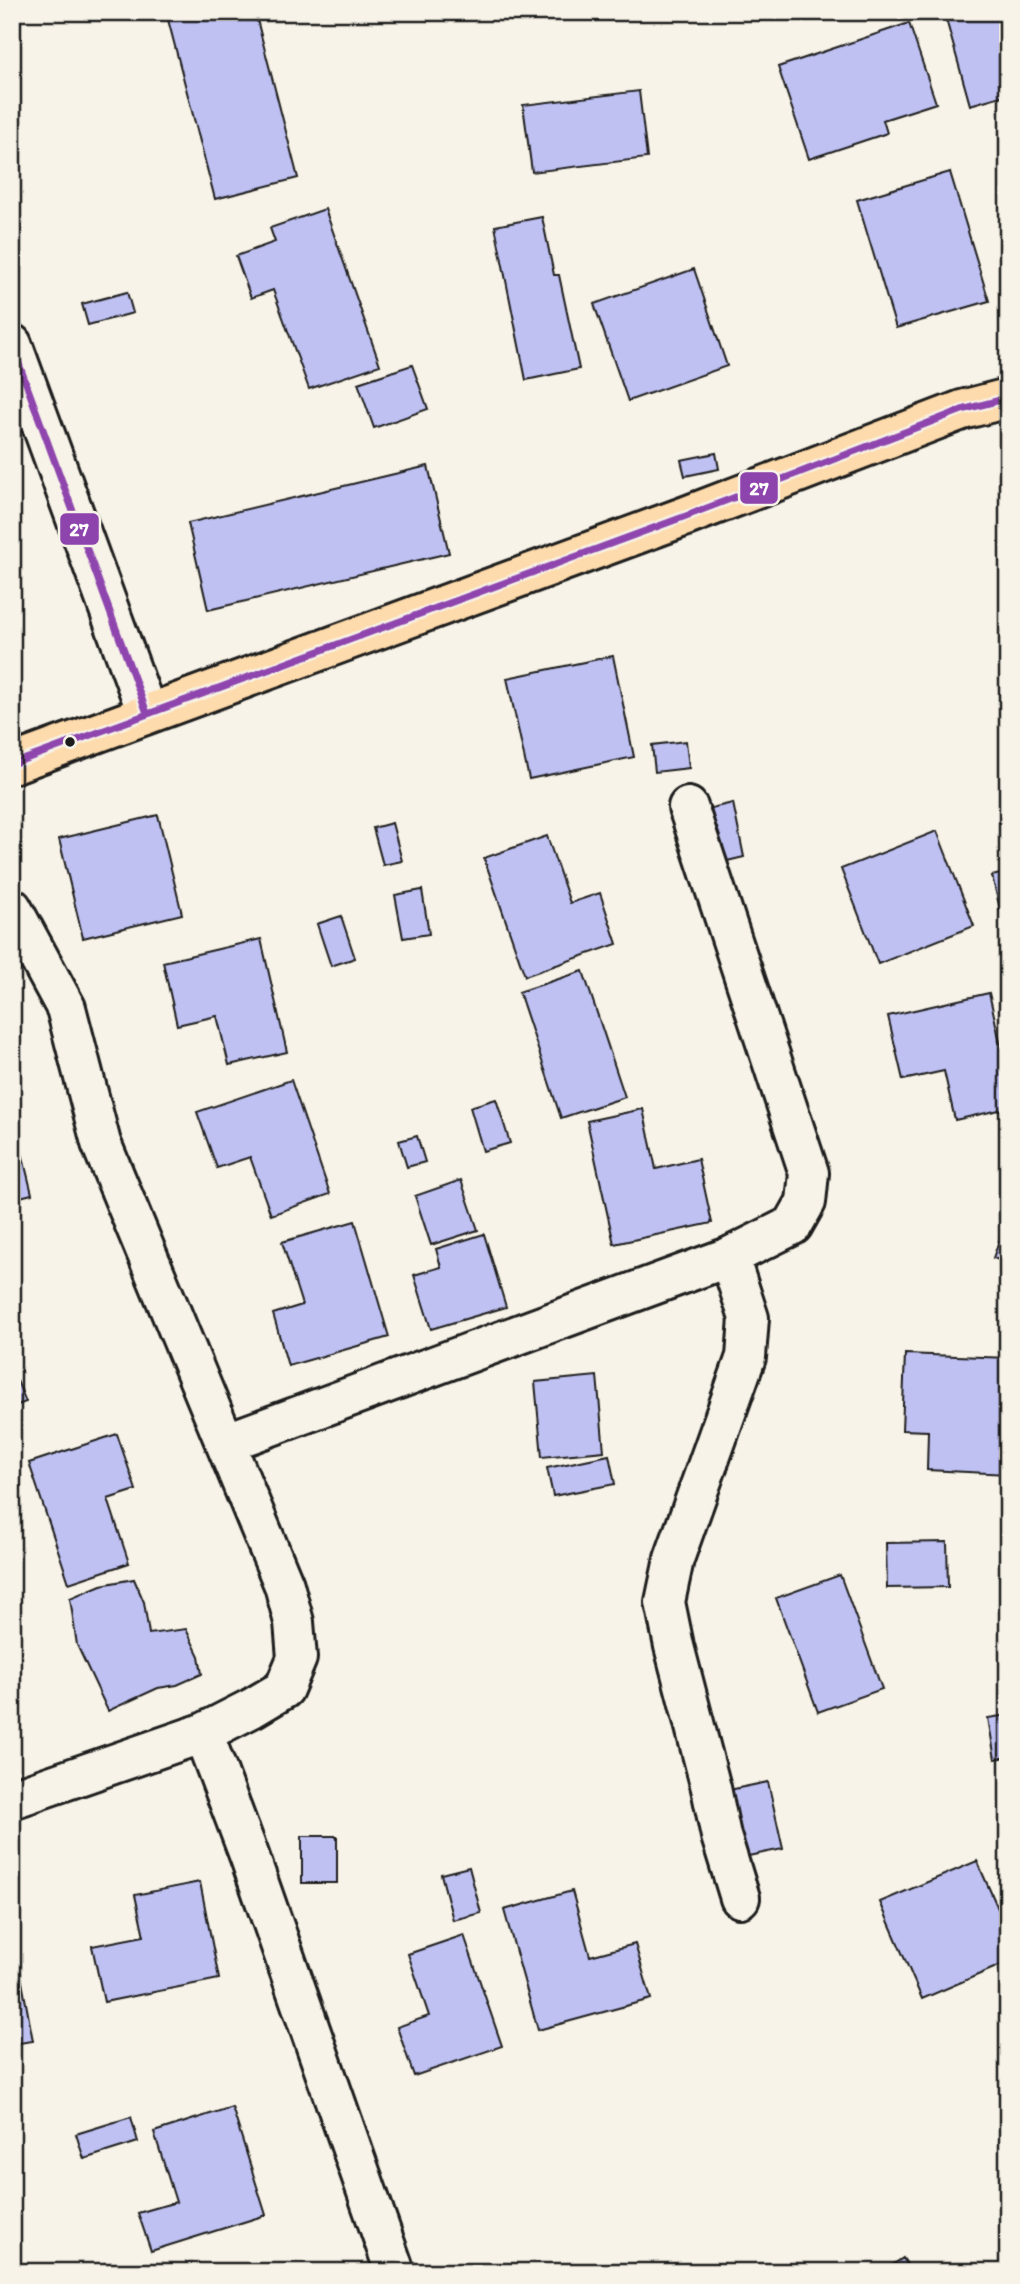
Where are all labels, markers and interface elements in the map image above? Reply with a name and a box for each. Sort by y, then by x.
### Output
line badge: 27 [739,471,779,505]
text: 27 [749,477,769,500]
line badge: 27 [59,512,100,546]
text: 27 [69,518,89,541]
unlabelled marker [63,735,77,749]

